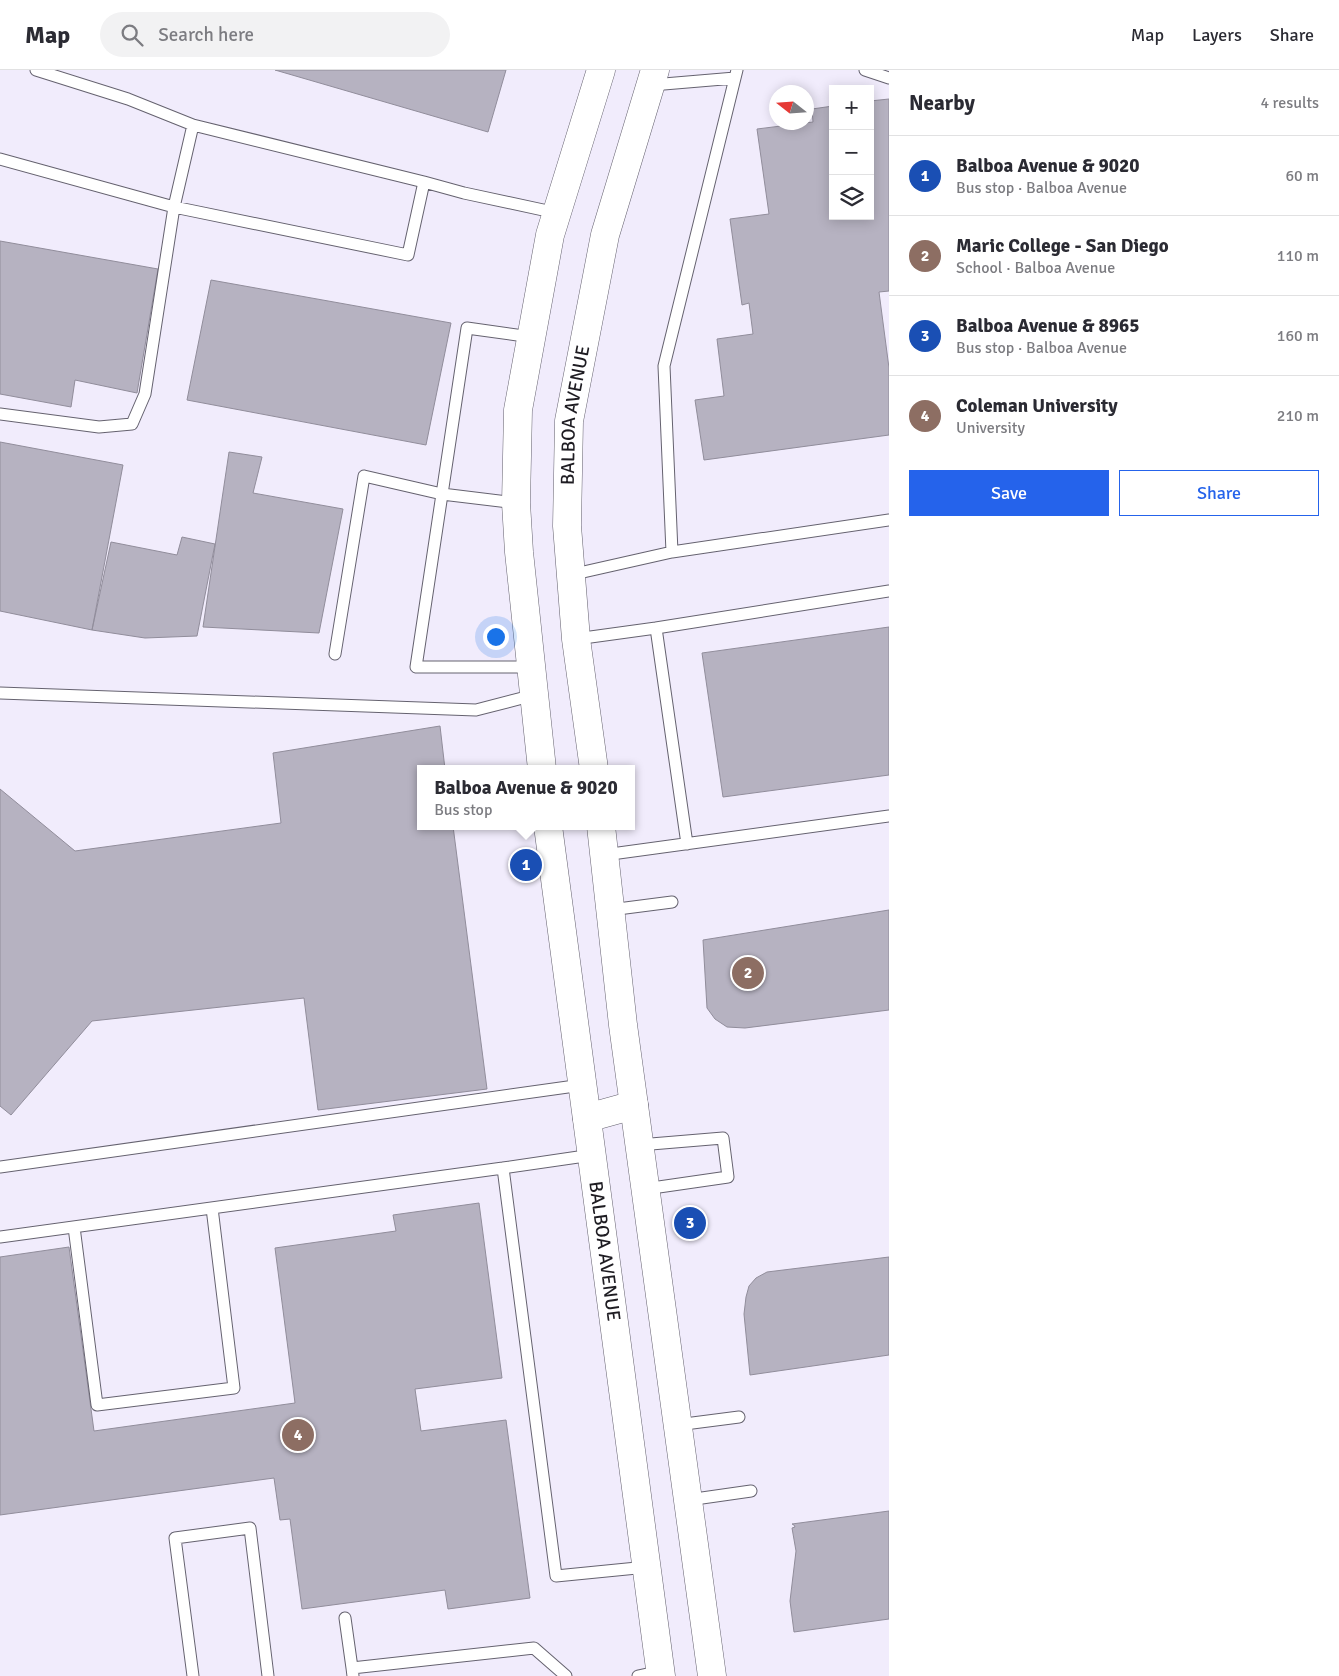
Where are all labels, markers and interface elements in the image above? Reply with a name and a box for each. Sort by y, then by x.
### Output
search box [100,12,450,57]
text: Map [25,20,70,50]
icon: search [118,21,146,49]
text: Search here [158,23,254,47]
text: Map [1131,24,1164,46]
text: Layers [1192,24,1242,46]
text: Share [1270,24,1314,46]
north arrow [769,85,814,130]
map controls [829,85,874,220]
button: + [829,85,874,130]
text: Nearby [909,90,975,116]
text: 4 results [1260,93,1319,113]
button: − [829,130,874,175]
text: Balboa Avenue & 9020 [956,154,1140,178]
text: 1 [921,166,929,186]
text: 60 m [1285,166,1319,186]
button: layers [829,175,874,220]
text: Bus stop · Balboa Avenue [956,178,1127,198]
text: Maric College - San Diego [956,234,1169,258]
text: 2 [921,246,929,266]
text: 110 m [1277,246,1319,266]
text: School · Balboa Avenue [956,258,1115,278]
text: Balboa Avenue & 8965 [956,314,1140,338]
text: 3 [921,326,929,346]
text: 160 m [1277,326,1319,346]
text: Bus stop · Balboa Avenue [956,338,1127,358]
street label: BALBOA AVENUE [556,343,595,485]
text: Coleman University [956,394,1118,418]
text: 4 [921,406,929,426]
text: 210 m [1277,406,1319,426]
text: University [956,418,1025,438]
button: Save [909,470,1109,516]
button: Share [1119,470,1319,516]
your location [483,624,509,650]
popup [417,765,635,830]
text: Balboa Avenue & 9020 [434,776,618,800]
text: Bus stop [434,800,492,820]
pin: 1 [510,846,542,884]
pin: 2 [732,954,764,992]
street label: BALBOA AVENUE [583,1180,626,1323]
pin: 3 [674,1204,706,1242]
pin: 4 [282,1416,314,1454]

